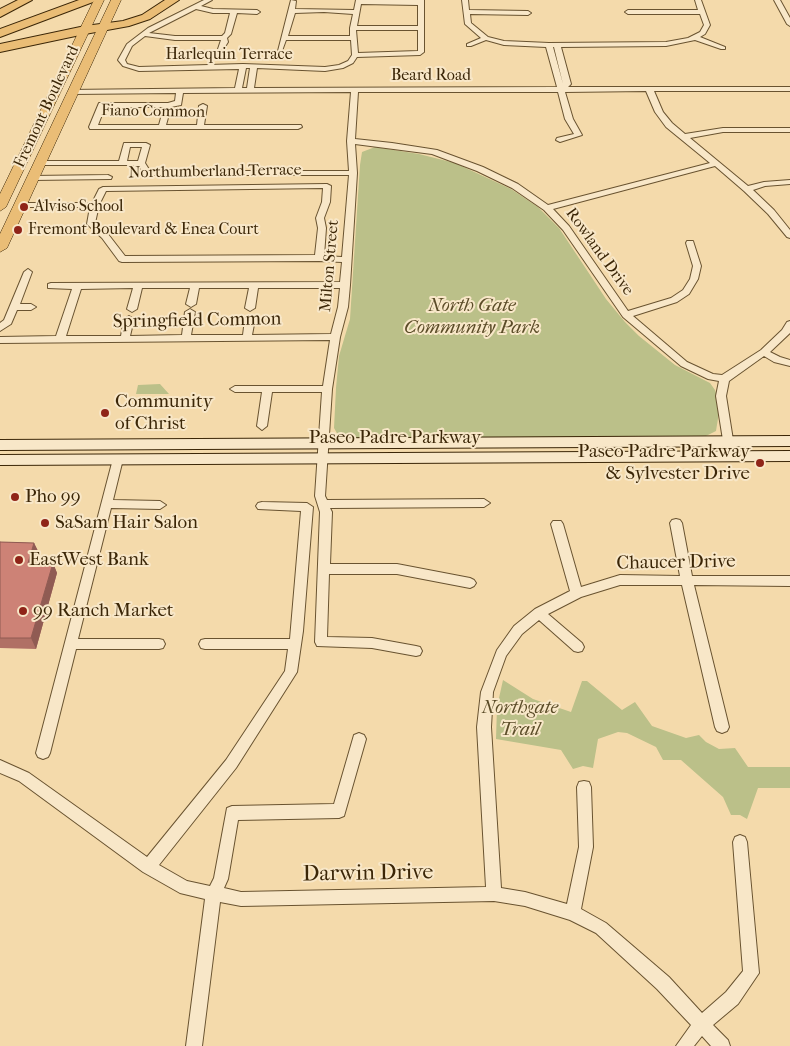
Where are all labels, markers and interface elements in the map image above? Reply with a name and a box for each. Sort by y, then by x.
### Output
street label: Fremont Boulevard [10,43,84,171]
street label: Harlequin Terrace [165,45,293,65]
street label: Beard Road [391,66,471,86]
street label: Fiano Common [101,101,205,123]
street label: Northumberland Terrace [128,161,302,183]
place label: Alviso School [34,197,124,217]
marker: Alviso School [18,201,30,213]
street label: Rowland Drive [561,205,637,299]
street label: Milton Street [316,219,344,313]
place label: Fremont Boulevard & Enea Court [28,220,259,240]
marker: Fremont Boulevard & Enea Court [12,224,24,236]
park label: North Gate Community Park [404,295,540,339]
street label: Springfield Common [112,308,282,334]
place label: Community of Christ [115,391,213,435]
marker: Community of Christ [99,407,111,419]
street label: Paseo Padre Parkway [309,427,481,449]
place label: Paseo Padre Parkway & Sylvester Drive [578,441,750,485]
marker: Paseo Padre Parkway & Sylvester Drive [754,457,766,469]
place label: Pho 99 [25,486,81,508]
marker: Pho 99 [9,491,21,503]
place label: SaSam Hair Salon [55,512,198,534]
marker: SaSam Hair Salon [39,517,51,529]
place label: EastWest Bank [29,549,149,571]
street label: Chaucer Drive [616,551,736,575]
marker: EastWest Bank [13,554,25,566]
place label: 99 Ranch Market [33,600,174,622]
marker: 99 Ranch Market [17,605,29,617]
park label: Northgate Trail [482,697,558,741]
street label: Darwin Drive [302,860,434,888]

